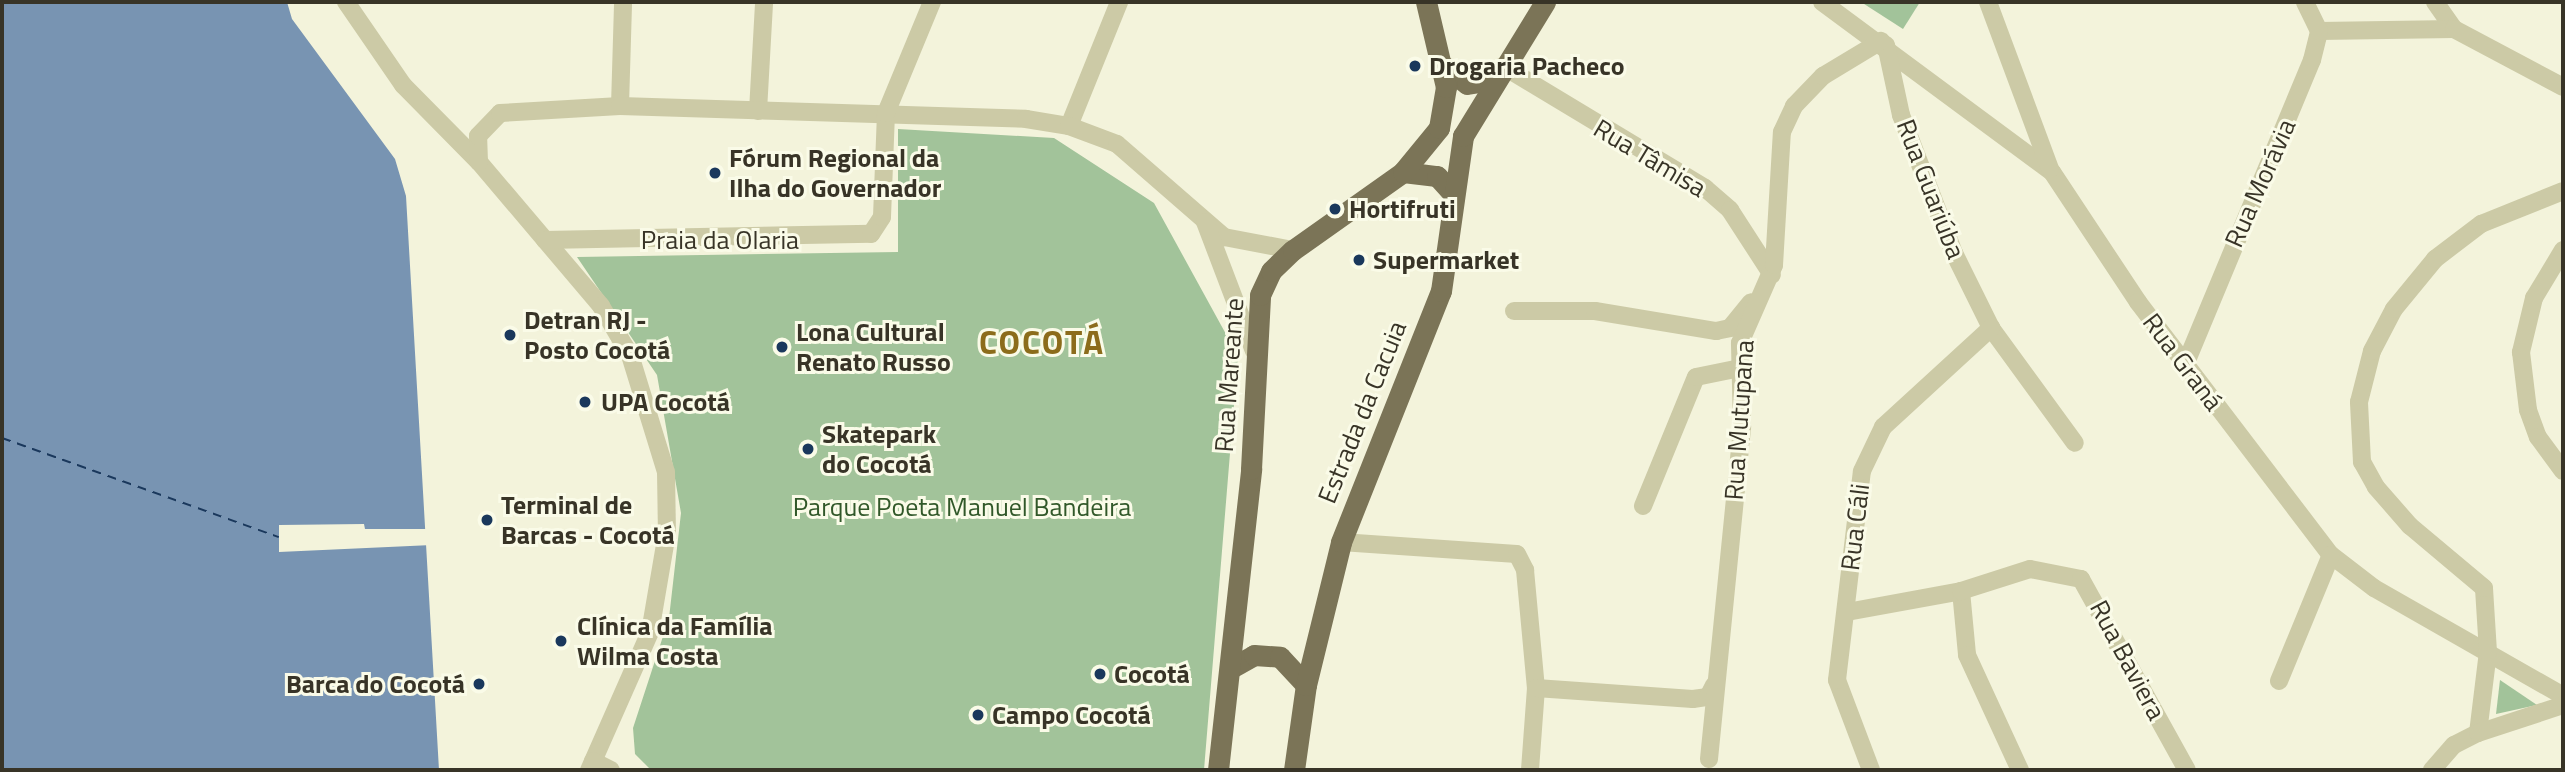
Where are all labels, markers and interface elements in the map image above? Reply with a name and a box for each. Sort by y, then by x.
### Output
place label: Drogaria Pacheco [1429,50,1625,82]
marker: Drogaria Pacheco [1407,58,1423,74]
street label: Rua Tâmisa [1588,112,1712,204]
street label: Rua Morávia [2218,114,2302,252]
street label: Rua Guariúba [1890,115,1972,263]
place label: Fórum Regional da Ilha do Governador [729,142,941,204]
marker: Fórum Regional da Ilha do Governador [707,165,723,181]
place label: Hortifruti [1349,193,1456,225]
marker: Hortifruti [1327,201,1343,217]
street label: Praia da Olaria [641,224,799,256]
place label: Supermarket [1373,244,1519,276]
marker: Supermarket [1351,252,1367,268]
street label: Rua Mareante [1208,297,1250,453]
place label: Detran RJ - Posto Cocotá [524,304,670,366]
street label: Rua Graná [2136,307,2230,417]
place label: Lona Cultural Renato Russo [796,316,951,378]
street label: Estrada da Cacuia [1311,316,1413,508]
district label: COCOTÁ [980,323,1104,363]
marker: Detran RJ - Posto Cocotá [502,327,518,343]
marker: Lona Cultural Renato Russo [774,339,790,355]
street label: Rua Mutupana [1718,339,1760,501]
place label: UPA Cocotá [601,386,730,418]
marker: UPA Cocotá [575,392,595,412]
place label: Skatepark do Cocotá [822,418,936,480]
marker: Skatepark do Cocotá [800,441,816,457]
street label: Rua Cáli [1834,482,1876,572]
place label: Terminal de Barcas - Cocotá [501,489,675,550]
park label: Parque Poeta Manuel Bandeira [793,491,1131,523]
marker: Terminal de Barcas - Cocotá [479,512,495,528]
street label: Rua Baviera [2084,595,2172,725]
place label: Clínica da Família Wilma Costa [577,610,772,672]
marker: Clínica da Família Wilma Costa [551,631,571,651]
place label: Cocotá [1114,658,1190,690]
marker: Cocotá [1092,666,1108,682]
place label: Barca do Cocotá [286,668,465,700]
marker: Barca do Cocotá [471,676,487,692]
place label: Campo Cocotá [992,699,1151,731]
marker: Campo Cocotá [970,707,986,723]

